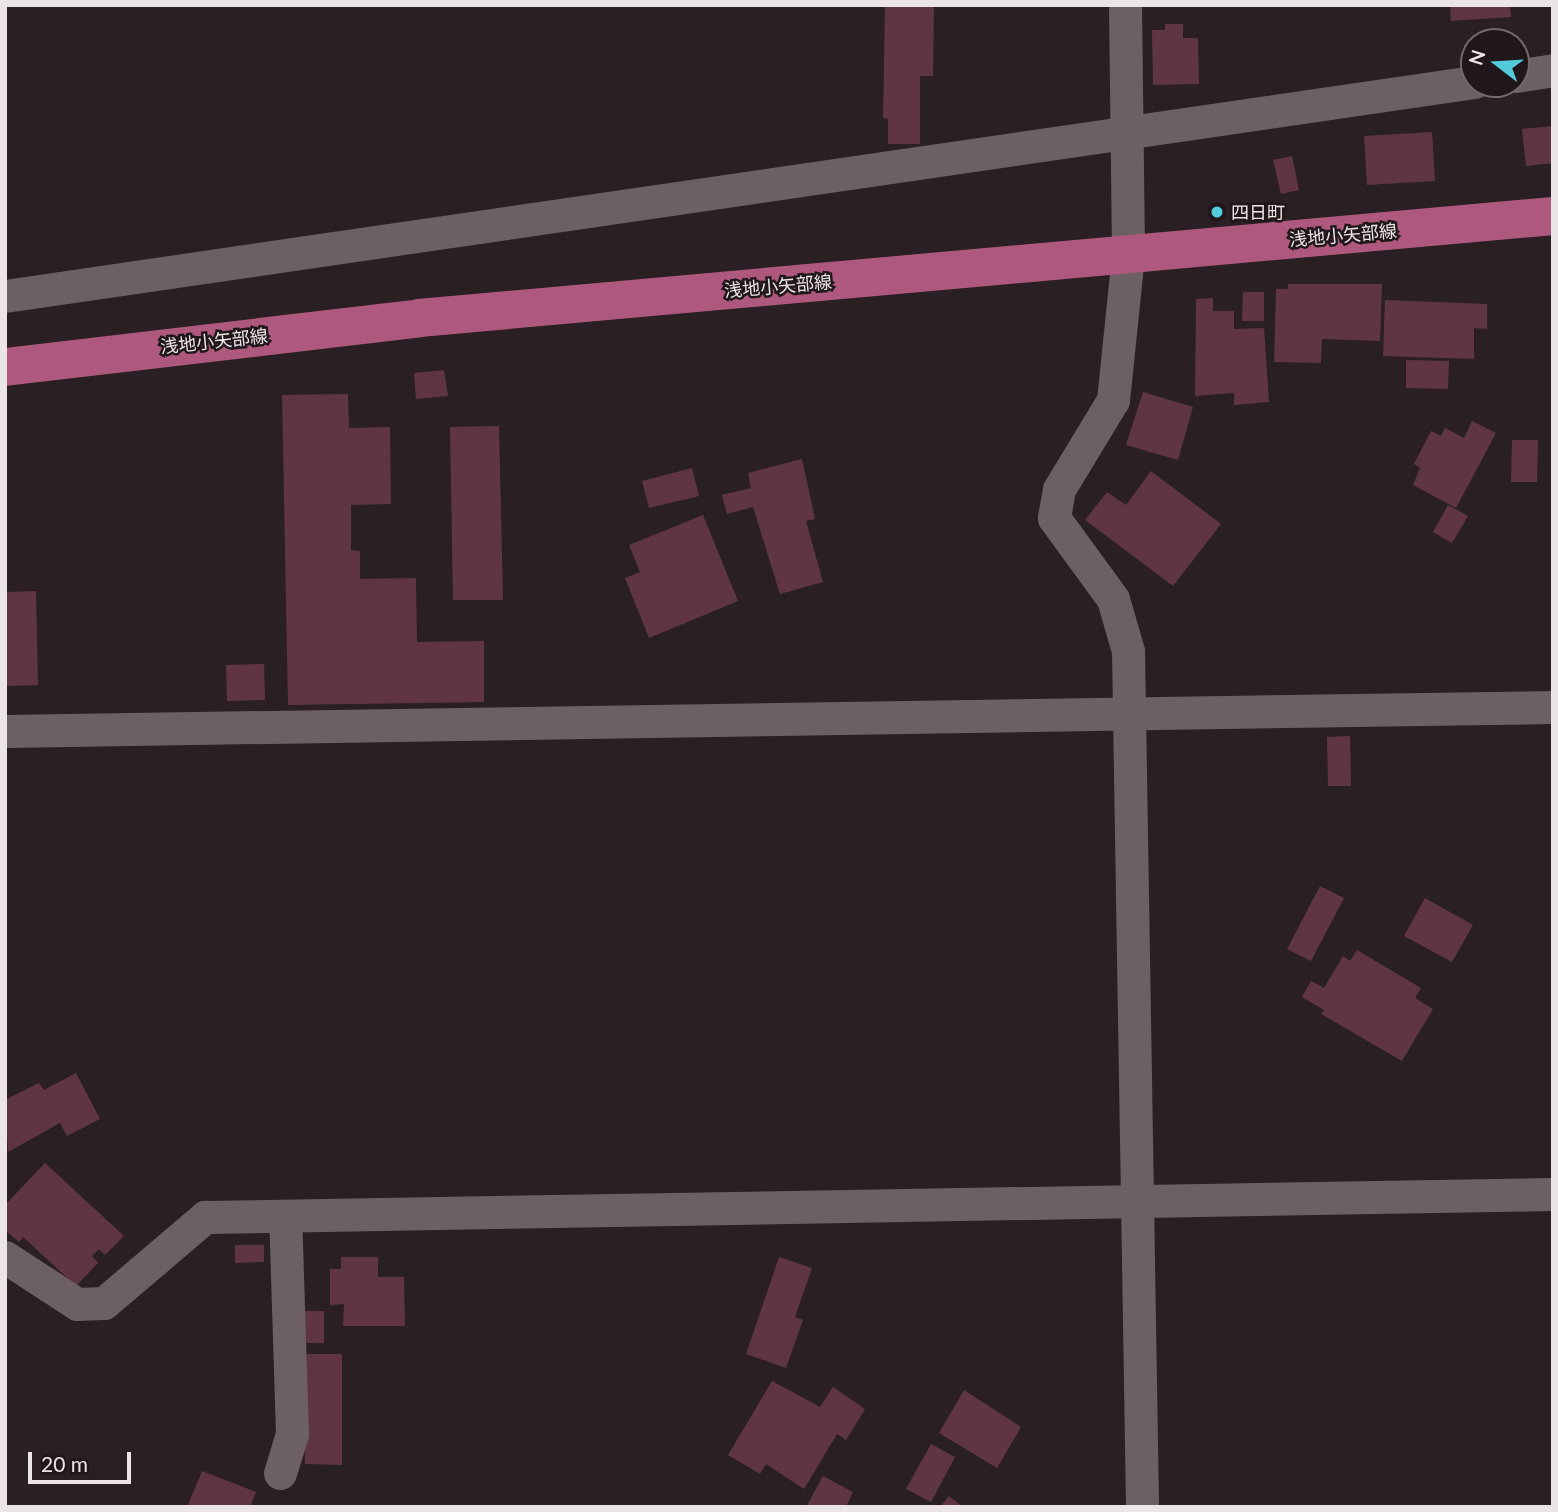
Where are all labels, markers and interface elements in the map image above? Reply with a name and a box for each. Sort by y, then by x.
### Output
north arrow [1460,28,1530,98]
text: N [1463,47,1489,68]
place label: 四日町 [1231,201,1285,223]
marker: 四日町 [1209,204,1225,220]
street label: 浅地小矢部線 [1288,220,1398,250]
street label: 浅地小矢部線 [723,271,833,301]
street label: 浅地小矢部線 [159,325,269,357]
scale bar [32,1438,135,1482]
text: 20 m [41,1451,88,1476]

